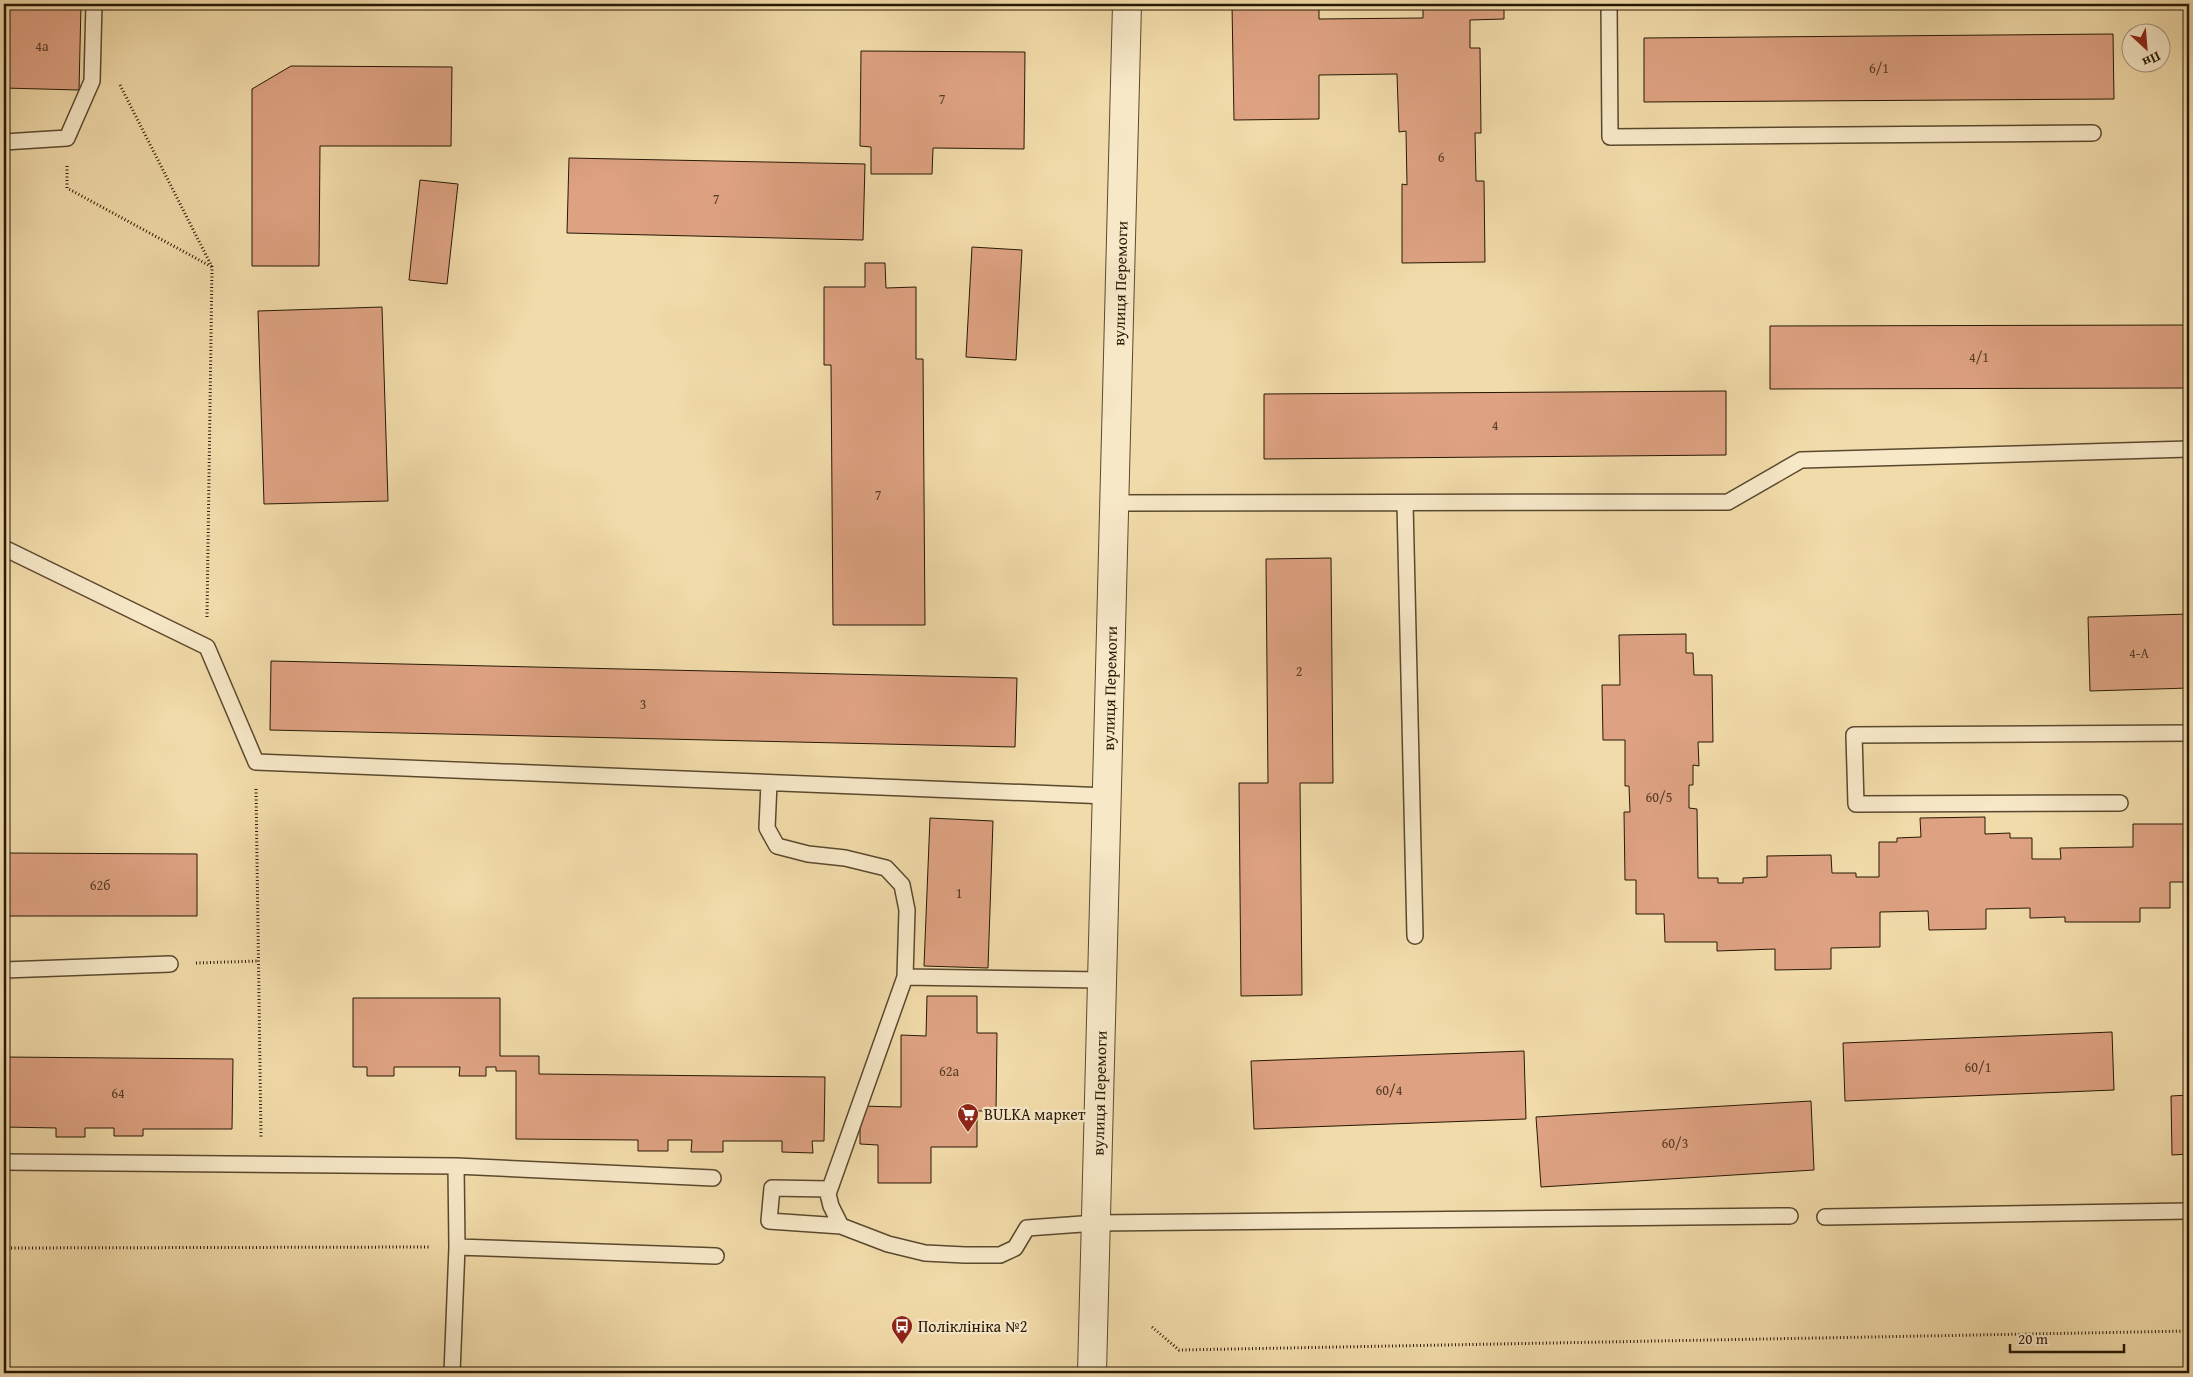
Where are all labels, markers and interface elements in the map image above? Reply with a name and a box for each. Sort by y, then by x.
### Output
north arrow [2120,22,2170,72]
house number: 4а [35,36,49,56]
text: Пн [2139,47,2164,73]
house number: 6/1 [1869,58,1889,78]
house number: 7 [939,89,946,109]
house number: 6 [1438,147,1445,167]
house number: 7 [713,189,720,209]
street label: вулиця Перемоги [1106,220,1133,346]
house number: 4/1 [1969,347,1989,367]
house number: 4 [1492,415,1499,435]
house number: 7 [875,485,882,505]
street label: вулиця Перемоги [1096,625,1123,751]
house number: 4-A [2129,643,2150,663]
house number: 2 [1296,661,1302,681]
house number: 3 [640,694,646,714]
house number: 60/5 [1646,787,1672,807]
house number: 62б [90,875,110,895]
house number: 1 [956,883,962,903]
street label: вулиця Перемоги [1086,1030,1113,1156]
house number: 60/1 [1965,1057,1991,1077]
house number: 62а [939,1061,959,1081]
house number: 60/4 [1376,1080,1403,1100]
house number: 64 [111,1083,125,1103]
supermarket icon: BULKA маркет [956,1102,980,1133]
place label: BULKA маркет [984,1102,1086,1126]
house number: 60/3 [1662,1133,1688,1153]
bus stop icon: Поліклініка №2 [890,1314,914,1345]
place label: Поліклініка №2 [918,1314,1028,1338]
scale bar [2010,1322,2124,1354]
text: 20 m [2018,1328,2049,1349]

